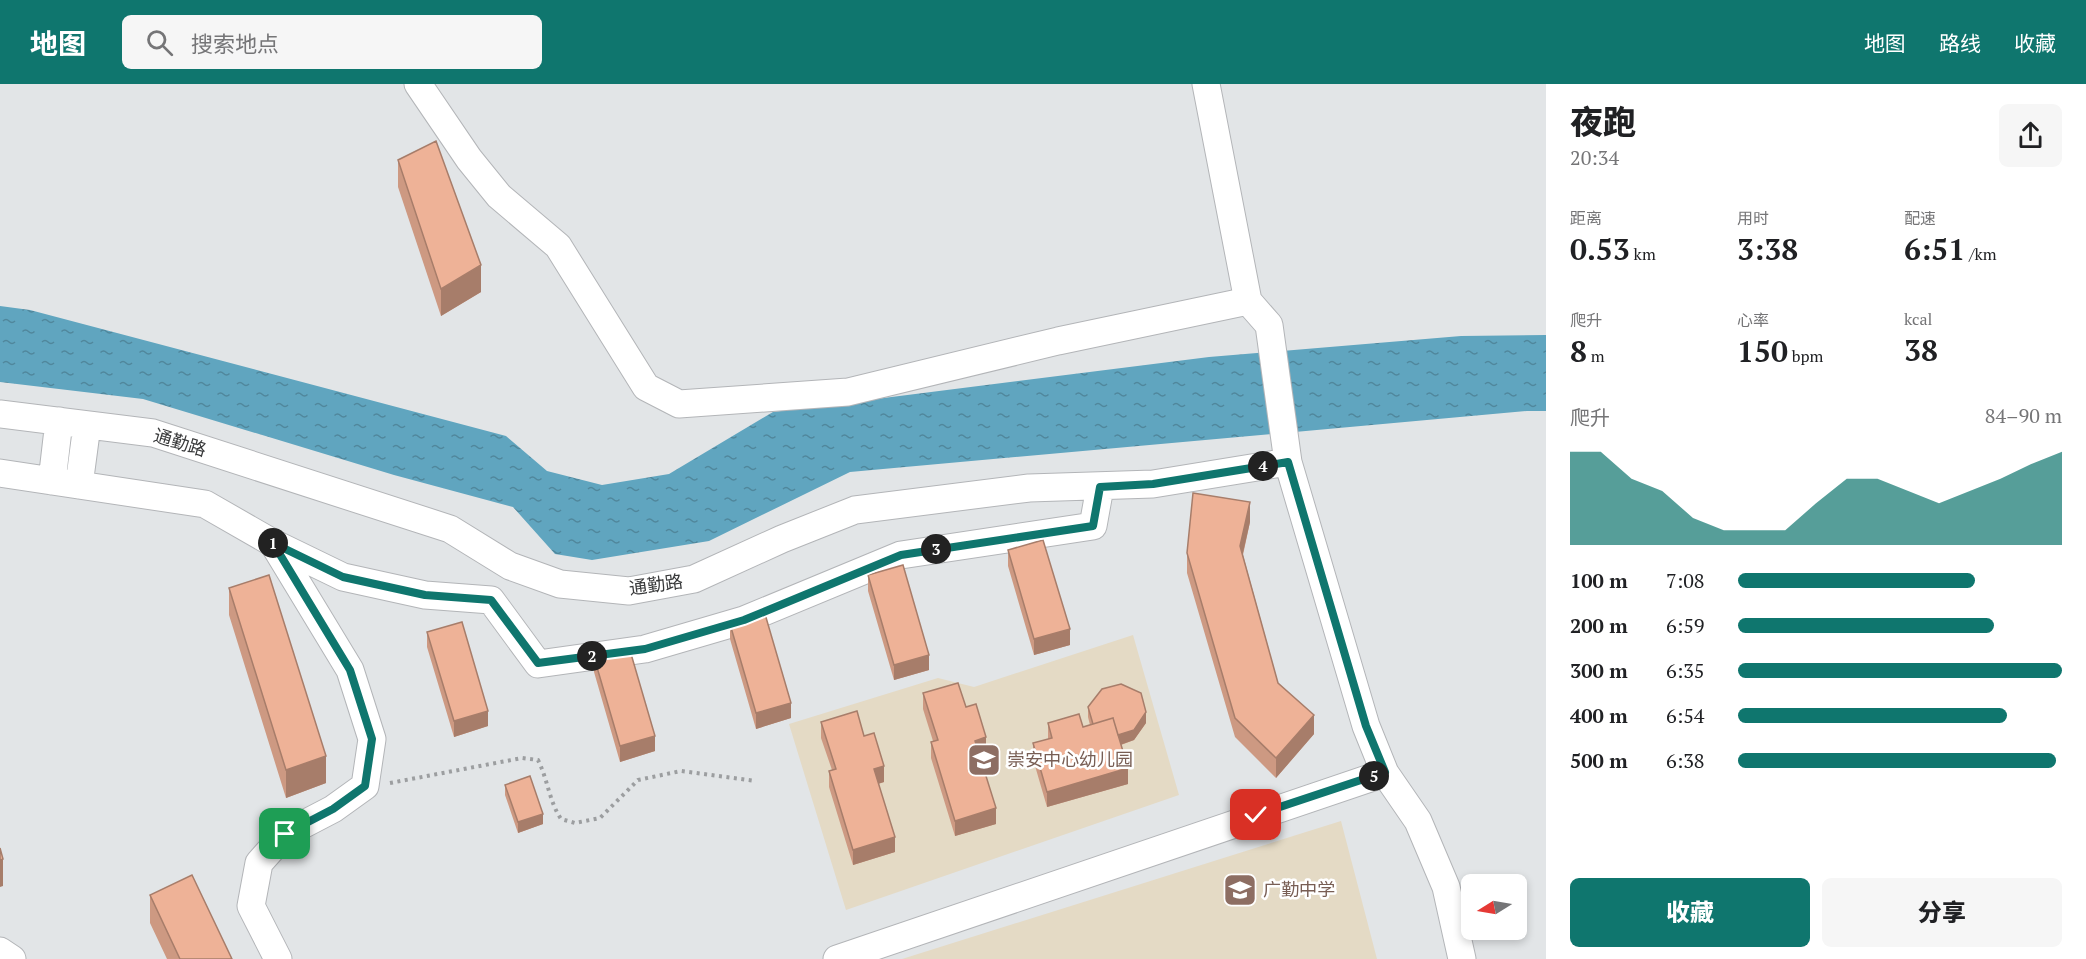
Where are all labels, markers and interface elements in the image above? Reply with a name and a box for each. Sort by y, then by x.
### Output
search box [122,15,542,69]
text: 地图 [30,25,86,62]
icon: search [143,26,176,59]
text: 搜索地点 [191,29,279,58]
text: 地图 [1864,29,1906,57]
text: 路线 [1939,29,1981,57]
text: 收藏 [2014,29,2056,57]
text: 夜跑 [1570,100,1636,143]
button: share [1999,104,2062,167]
text: 20:34 [1570,144,1619,171]
text: 距离 [1570,207,1602,229]
text: 用时 [1737,207,1769,229]
text: 配速 [1904,207,1936,229]
text: 0.53 [1570,229,1630,269]
text: 3:38 [1737,229,1798,269]
text: 6:51 [1904,229,1965,269]
text: km [1630,243,1656,265]
text: /km [1965,243,1997,265]
text: kcal [1904,308,1932,330]
text: 爬升 [1570,309,1602,331]
text: 心率 [1737,309,1769,331]
text: 38 [1904,330,1938,370]
text: 8 [1570,331,1587,371]
text: 150 [1737,331,1788,371]
text: m [1587,345,1605,367]
text: bpm [1788,345,1823,367]
text: 84–90 m [1985,402,2062,429]
text: 爬升 [1570,404,1610,431]
street label: 通勤路 [151,423,210,461]
pin: 4 [1248,451,1278,481]
text: 4 [1258,455,1268,477]
pin: 1 [258,528,288,558]
text: 1 [268,532,278,554]
pin: 3 [921,534,951,564]
text: 3 [931,538,941,560]
text: 100 m [1570,567,1628,594]
text: 7:08 [1666,567,1705,594]
street label: 通勤路 [627,568,684,600]
text: 200 m [1570,612,1628,639]
text: 6:59 [1666,612,1705,639]
pin: 2 [577,641,607,671]
text: 2 [587,645,597,667]
text: 300 m [1570,657,1628,684]
text: 6:35 [1666,657,1705,684]
text: 400 m [1570,702,1628,729]
text: 6:54 [1666,702,1705,729]
school or university icon: 崇安中心幼儿园 [966,742,1002,778]
place label: 崇安中心幼儿园 [1007,747,1133,771]
text: 500 m [1570,747,1628,774]
text: 6:38 [1666,747,1705,774]
pin: 5 [1359,761,1389,791]
text: 5 [1369,765,1379,787]
pin [1230,789,1281,840]
icon: check [1239,798,1272,831]
pin [259,808,310,859]
icon: arrive [268,817,301,850]
school or university icon: 广勤中学 [1222,872,1258,908]
north arrow [1461,874,1527,940]
map controls [1461,874,1527,940]
place label: 广勤中学 [1263,877,1335,901]
button: 收藏 [1570,878,1810,947]
button: 分享 [1822,878,2062,947]

